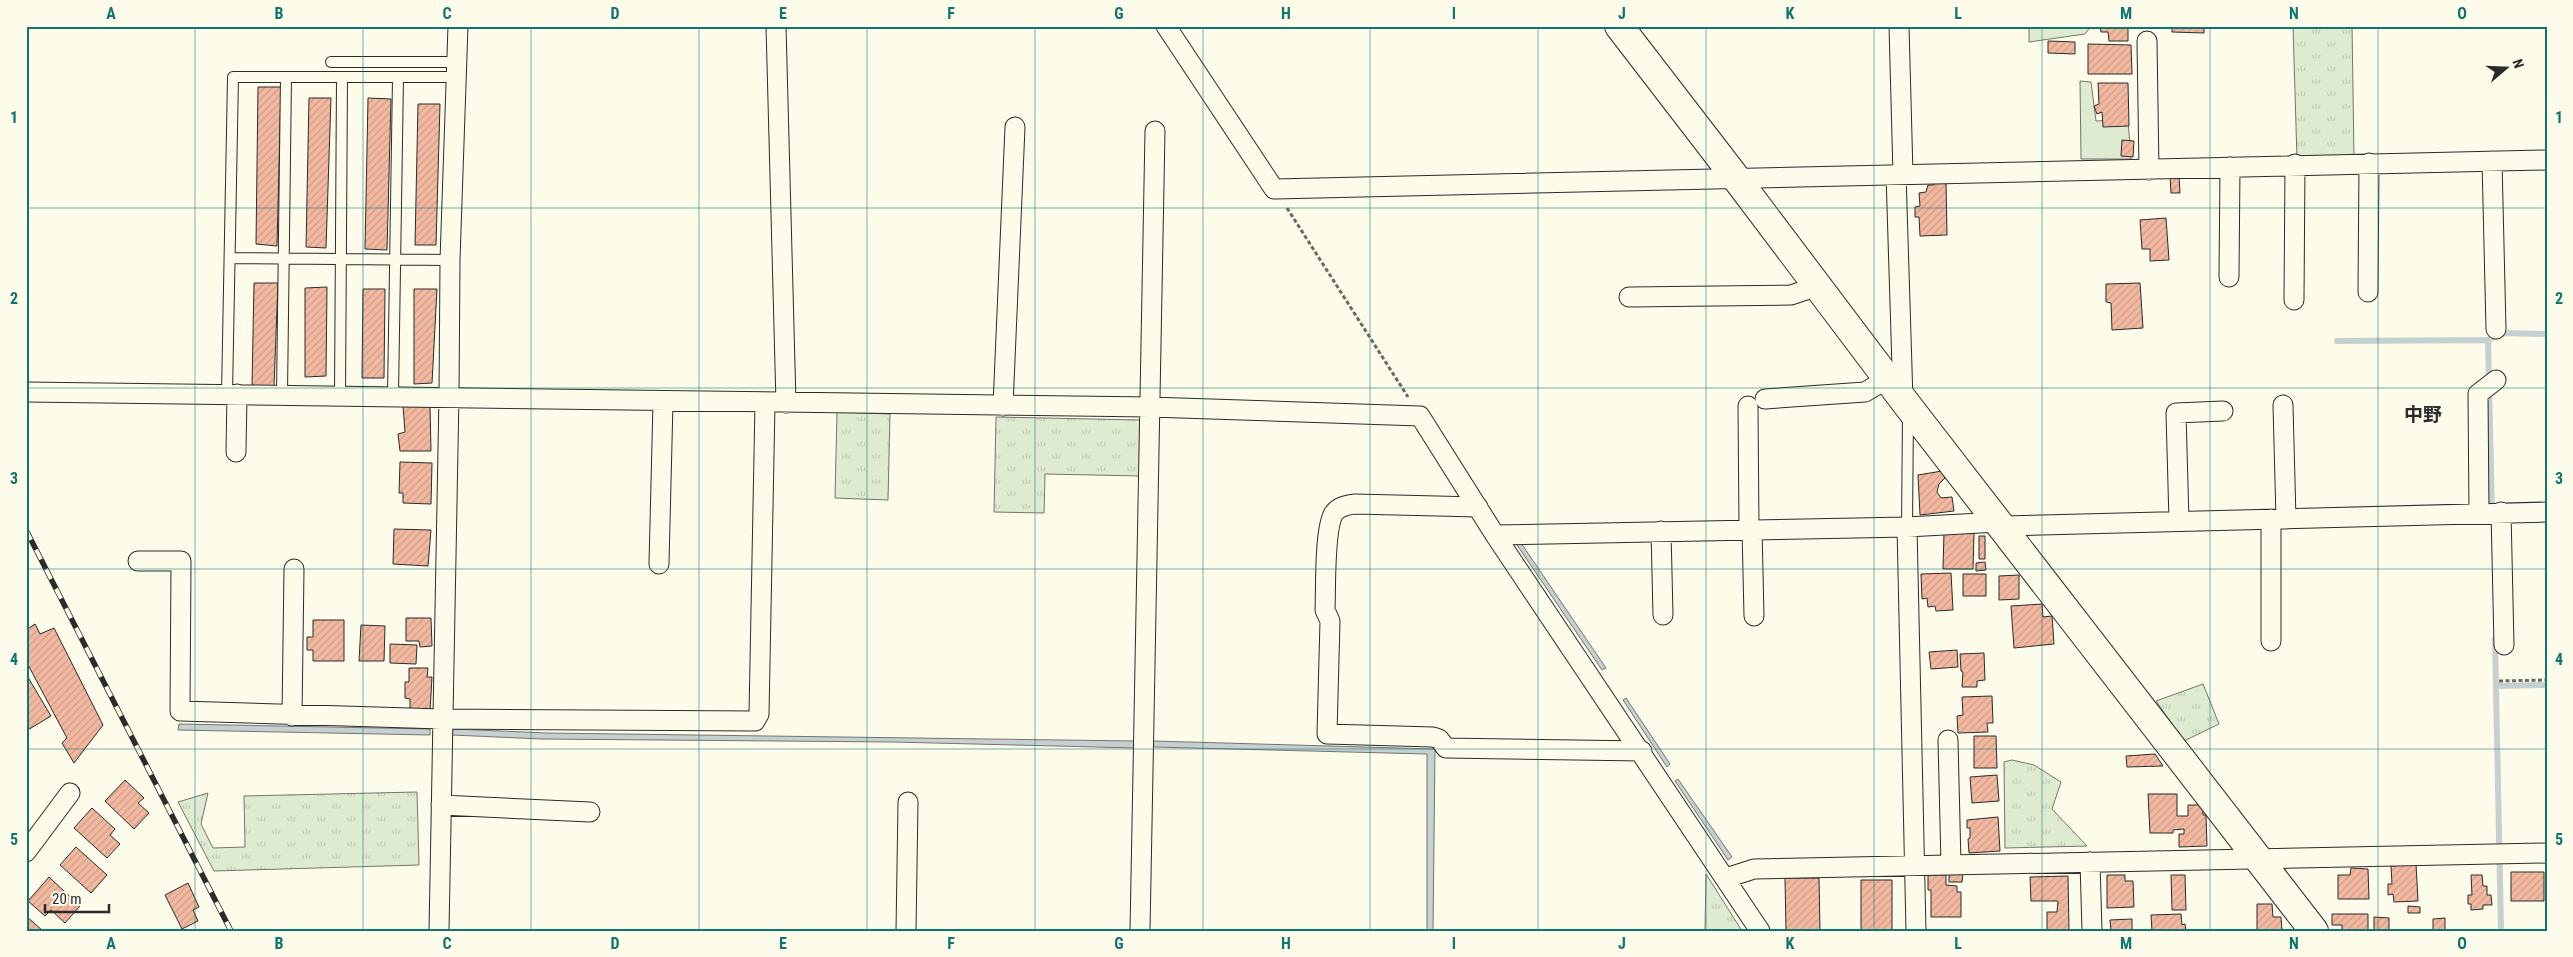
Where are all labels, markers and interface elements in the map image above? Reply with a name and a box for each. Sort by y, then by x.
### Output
text: A [106,4,116,23]
text: B [275,4,284,23]
text: C [442,4,452,23]
text: D [610,4,620,23]
text: E [779,4,787,23]
text: F [947,4,955,23]
text: G [1114,4,1124,23]
text: H [1281,4,1291,23]
text: I [1452,4,1456,23]
text: J [1618,4,1626,23]
text: K [1786,4,1795,23]
text: L [1954,4,1962,23]
text: M [2120,4,2132,23]
text: N [2289,4,2299,23]
text: O [2457,4,2467,23]
north arrow [2480,42,2530,92]
text: N [2509,57,2527,70]
text: 1 [10,108,18,127]
text: 1 [2555,108,2563,127]
text: 2 [10,289,18,308]
text: 2 [2555,289,2563,308]
district label: 中野 [2404,403,2442,426]
text: 3 [10,469,18,488]
text: 3 [2555,469,2563,488]
text: 4 [10,650,18,669]
text: 4 [2555,650,2563,669]
text: 5 [10,830,18,849]
text: 5 [2555,830,2563,849]
scale bar [45,882,109,914]
text: 20 m [52,890,82,908]
text: A [106,934,116,953]
text: B [275,934,284,953]
text: C [442,934,452,953]
text: D [610,934,620,953]
text: E [779,934,787,953]
text: F [947,934,955,953]
text: G [1114,934,1124,953]
text: H [1281,934,1291,953]
text: I [1452,934,1456,953]
text: J [1618,934,1626,953]
text: K [1786,934,1795,953]
text: L [1954,934,1962,953]
text: M [2120,934,2132,953]
text: N [2289,934,2299,953]
text: O [2457,934,2467,953]

